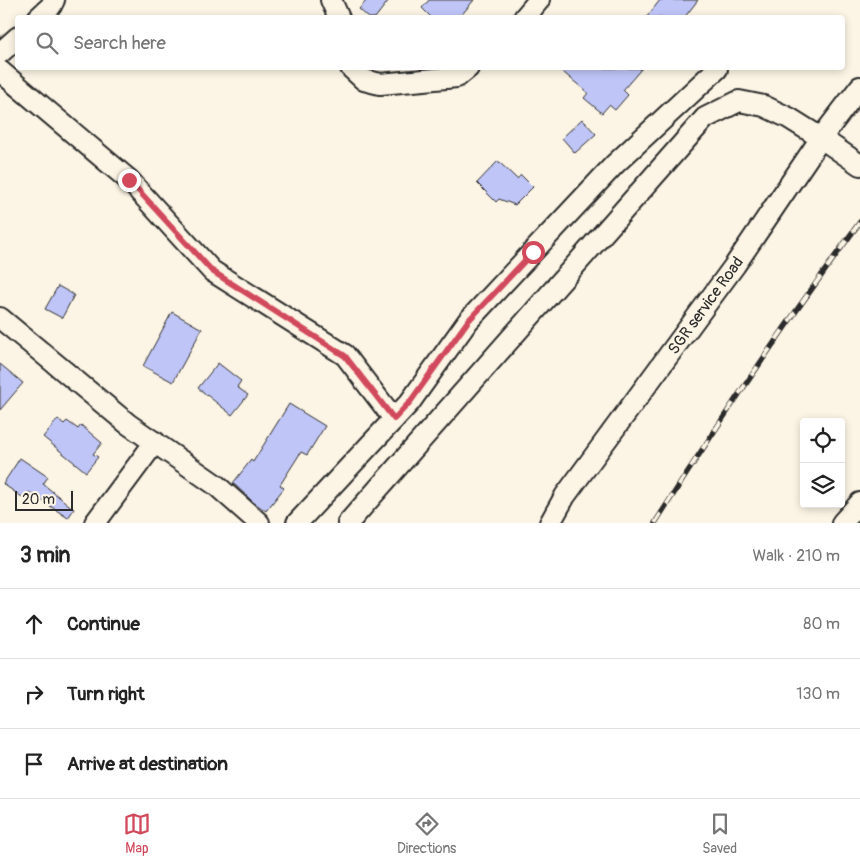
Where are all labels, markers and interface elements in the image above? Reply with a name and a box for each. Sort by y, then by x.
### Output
search box [15,15,845,70]
icon: search [33,29,61,57]
text: Search here [73,31,166,55]
route end [118,169,141,192]
route start [522,241,545,264]
street label: SGR service Road [664,253,748,358]
map controls [800,418,845,508]
button: locate [800,418,845,463]
button: layers [800,463,845,508]
scale bar [15,488,72,511]
text: 20 m [22,491,55,508]
text: 3 min [20,542,70,569]
text: Walk · 210 m [752,546,840,566]
icon: ahead [20,610,48,638]
text: Continue [67,612,140,636]
text: 80 m [803,614,840,634]
icon: right [20,680,48,708]
text: Turn right [67,682,145,706]
text: 130 m [796,684,840,704]
icon: arrive [20,750,48,778]
text: Arrive at destination [67,752,228,776]
tab: Map [123,810,151,857]
tab: Directions [397,810,456,857]
tab: Saved [702,810,737,857]

